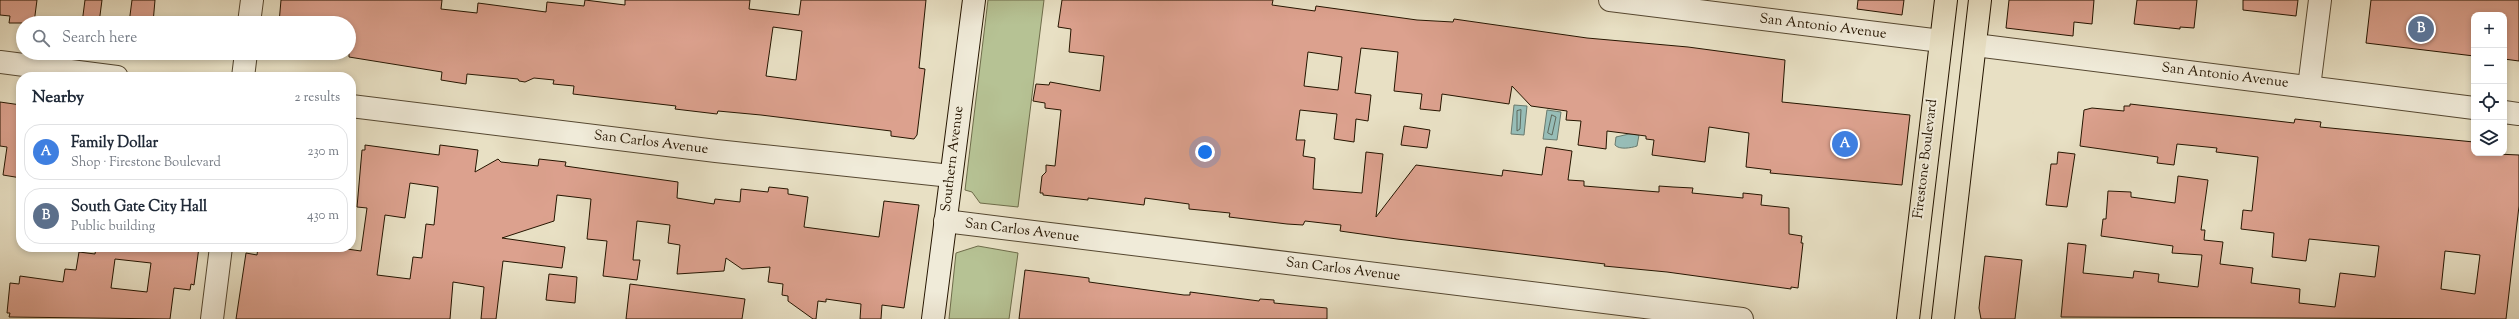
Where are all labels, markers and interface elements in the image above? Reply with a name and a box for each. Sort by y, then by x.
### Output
street label: San Antonio Avenue [1758,9,1888,45]
map controls [2471,12,2507,156]
button: + [2471,12,2507,48]
pin: B [2408,14,2434,44]
search box [16,16,356,60]
icon: search [30,27,52,49]
text: Search here [62,28,137,49]
button: − [2471,48,2507,84]
street label: San Antonio Avenue [2160,58,2290,94]
button: locate [2471,84,2507,120]
text: Nearby [32,86,84,110]
text: 2 results [295,89,340,107]
street label: Firestone Boulevard [1909,98,1943,220]
street label: Southern Avenue [937,105,969,213]
button: layers [2471,120,2507,156]
street label: San Carlos Avenue [593,126,709,160]
pin: A [1832,129,1858,159]
text: Family Dollar [71,133,158,154]
your location [1195,142,1215,162]
text: A [41,143,51,161]
text: 230 m [307,143,339,161]
text: Shop · Firestone Boulevard [71,154,221,172]
text: South Gate City Hall [71,197,207,218]
text: B [42,207,50,225]
text: 430 m [307,207,339,225]
street label: San Carlos Avenue [964,214,1080,248]
text: Public building [71,218,155,236]
street label: San Carlos Avenue [1285,253,1401,287]

